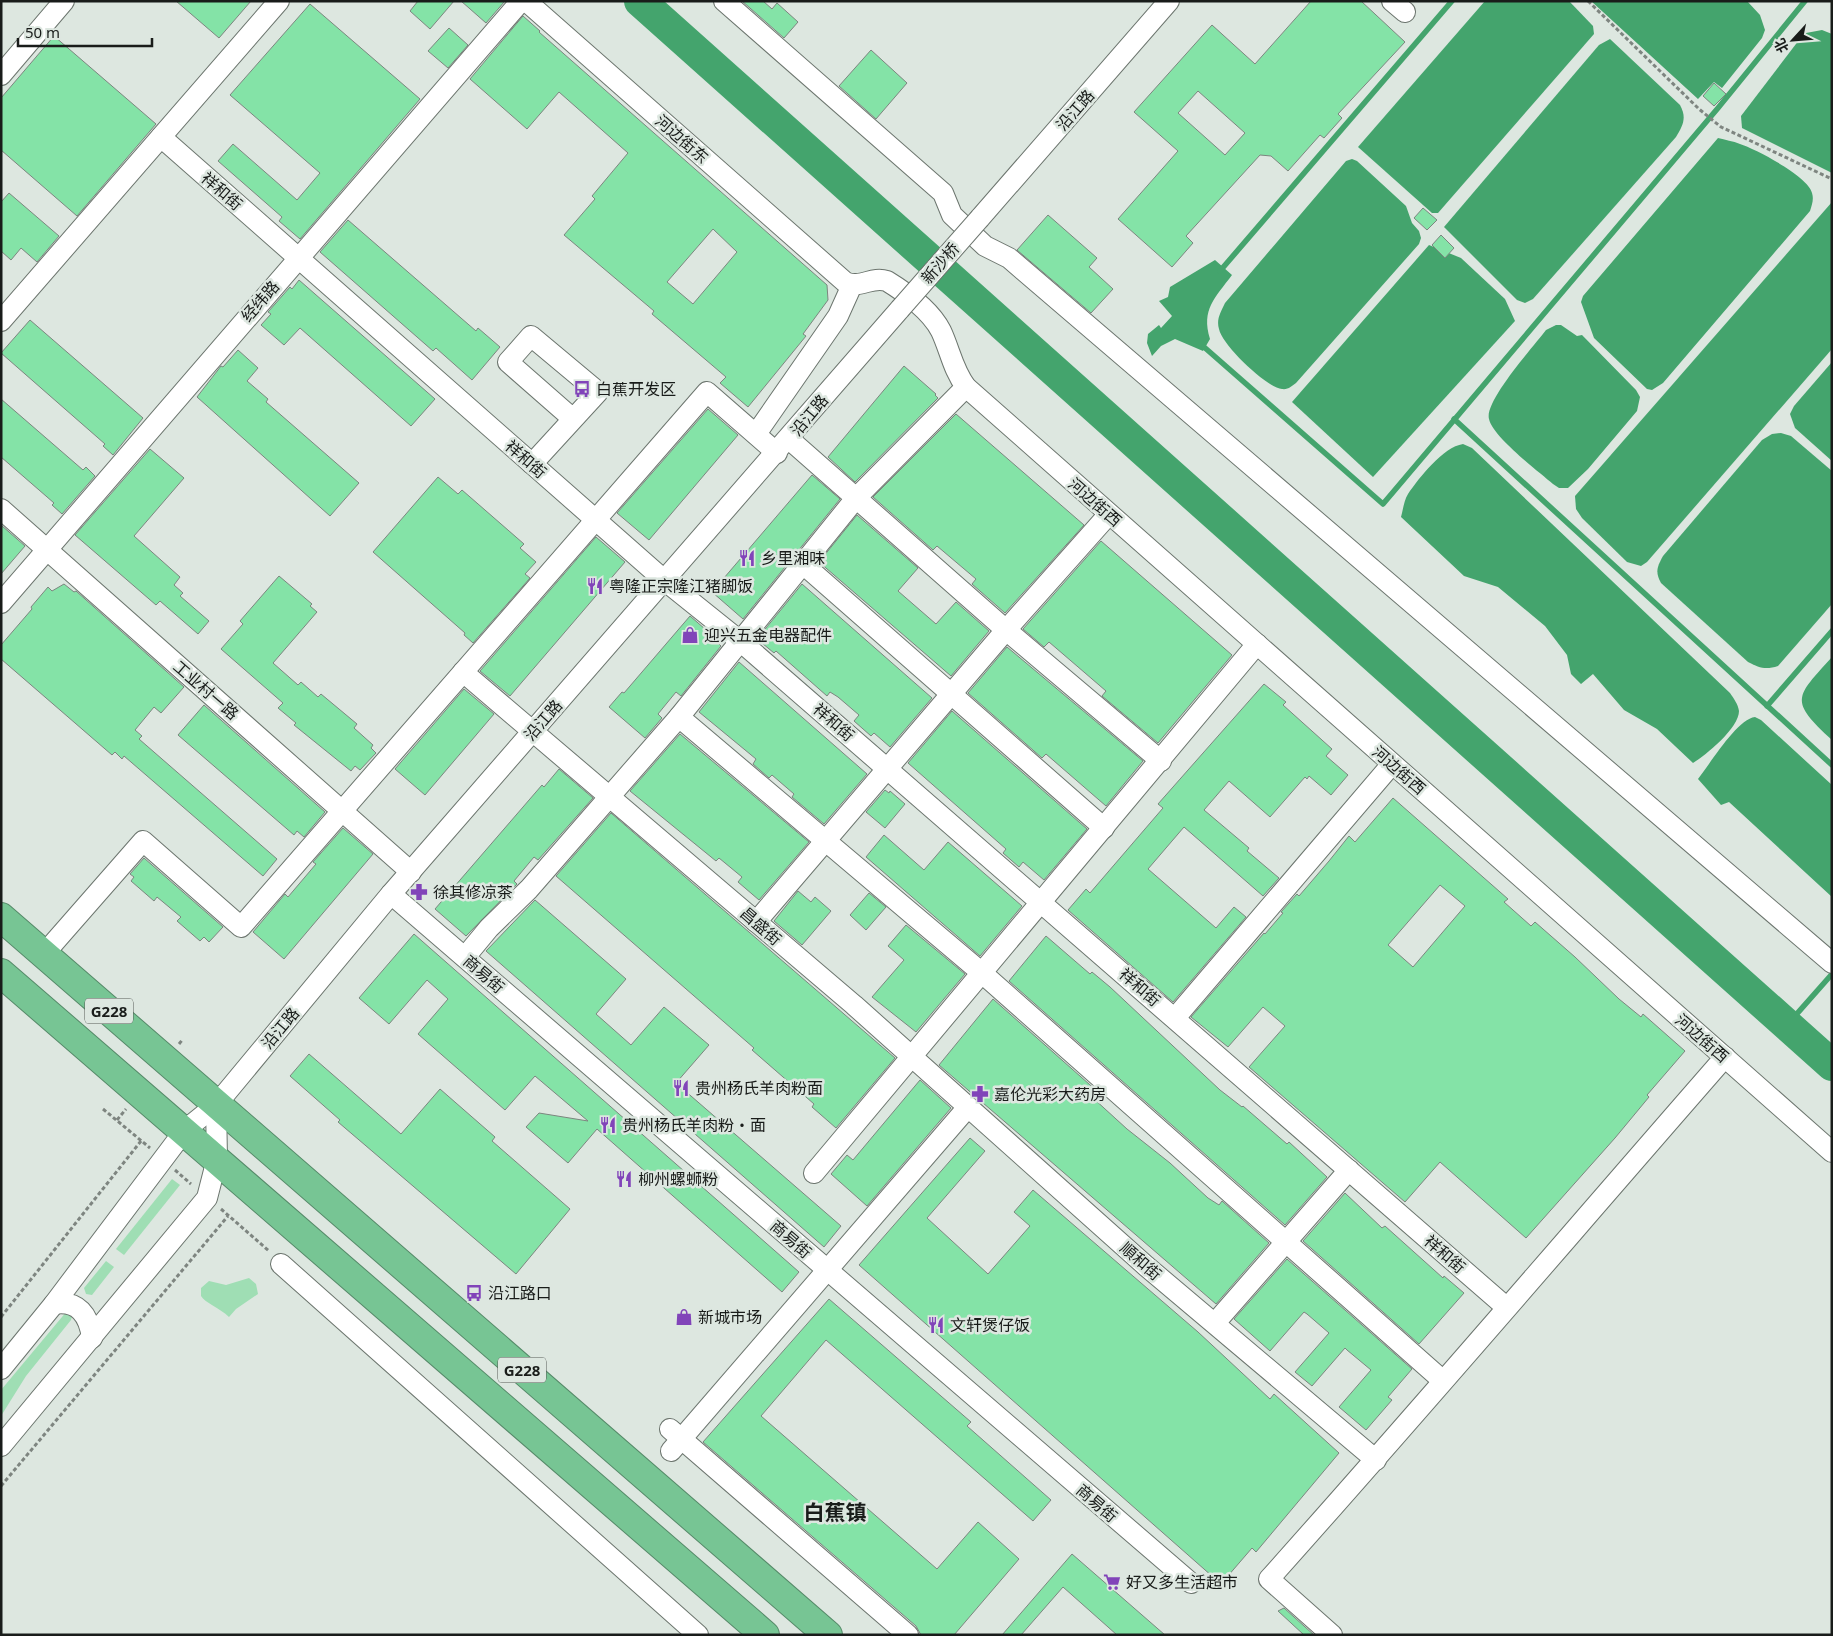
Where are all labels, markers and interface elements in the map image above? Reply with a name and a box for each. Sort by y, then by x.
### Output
scale bar [18,15,151,47]
north arrow [1768,15,1818,65]
text: 50 m [25,22,60,42]
text: 北 [1769,35,1792,56]
street label: 沿江路 [1051,85,1099,135]
street label: 河边街东 [651,110,713,168]
street label: 祥和街 [197,167,247,215]
street label: 新沙桥 [916,238,964,288]
street label: 经纬路 [236,276,284,326]
place label: 白蕉开发区 [596,378,676,400]
bus stop icon: 白蕉开发区 [572,379,592,399]
street label: 沿江路 [785,390,833,440]
street label: 祥和街 [501,435,551,483]
street label: 河边街西 [1064,473,1126,531]
place label: 乡里湘味 [761,547,825,569]
restaurant icon: 乡里湘味 [737,548,757,568]
place label: 粤隆正宗隆江猪脚饭 [609,575,753,597]
restaurant icon: 粤隆正宗隆江猪脚饭 [585,576,605,596]
place label: 迎兴五金电器配件 [704,624,832,646]
shop icon: 迎兴五金电器配件 [680,625,700,645]
street label: 工业村一路 [169,655,243,725]
street label: 沿江路 [519,695,567,745]
street label: 祥和街 [809,698,859,746]
street label: 河边街西 [1368,741,1430,799]
place label: 徐其修凉茶 [433,881,513,903]
pharmacy icon: 徐其修凉茶 [409,882,429,902]
street label: 昌盛街 [736,902,786,950]
street label: 商易街 [459,950,509,998]
street label: 祥和街 [1115,963,1165,1011]
road number: G228 [85,998,133,1024]
street label: 沿江路 [256,1003,304,1053]
street label: 河边街西 [1671,1009,1733,1067]
place label: 贵州杨氏羊肉粉面 [695,1077,823,1099]
restaurant icon: 贵州杨氏羊肉粉面 [671,1078,691,1098]
place label: 嘉伦光彩大药房 [994,1083,1106,1105]
pharmacy icon: 嘉伦光彩大药房 [970,1084,990,1104]
place label: 贵州杨氏羊肉粉・面 [622,1114,766,1136]
restaurant icon: 贵州杨氏羊肉粉・面 [598,1115,618,1135]
place label: 柳州螺蛳粉 [638,1168,718,1190]
restaurant icon: 柳州螺蛳粉 [614,1169,634,1189]
street label: 商易街 [766,1215,816,1263]
street label: 祥和街 [1420,1230,1470,1278]
street label: 順和街 [1116,1237,1166,1285]
place label: 沿江路口 [488,1282,552,1304]
bus stop icon: 沿江路口 [464,1283,484,1303]
place label: 新城市场 [698,1306,762,1328]
shop icon: 新城市场 [674,1307,694,1327]
place label: 文轩煲仔饭 [950,1314,1030,1336]
restaurant icon: 文轩煲仔饭 [926,1315,946,1335]
road number: G228 [498,1358,546,1382]
street label: 商易街 [1072,1479,1122,1527]
district label: 白蕉镇 [804,1498,867,1526]
place label: 好又多生活超市 [1126,1571,1238,1593]
supermarket icon: 好又多生活超市 [1102,1572,1122,1592]

